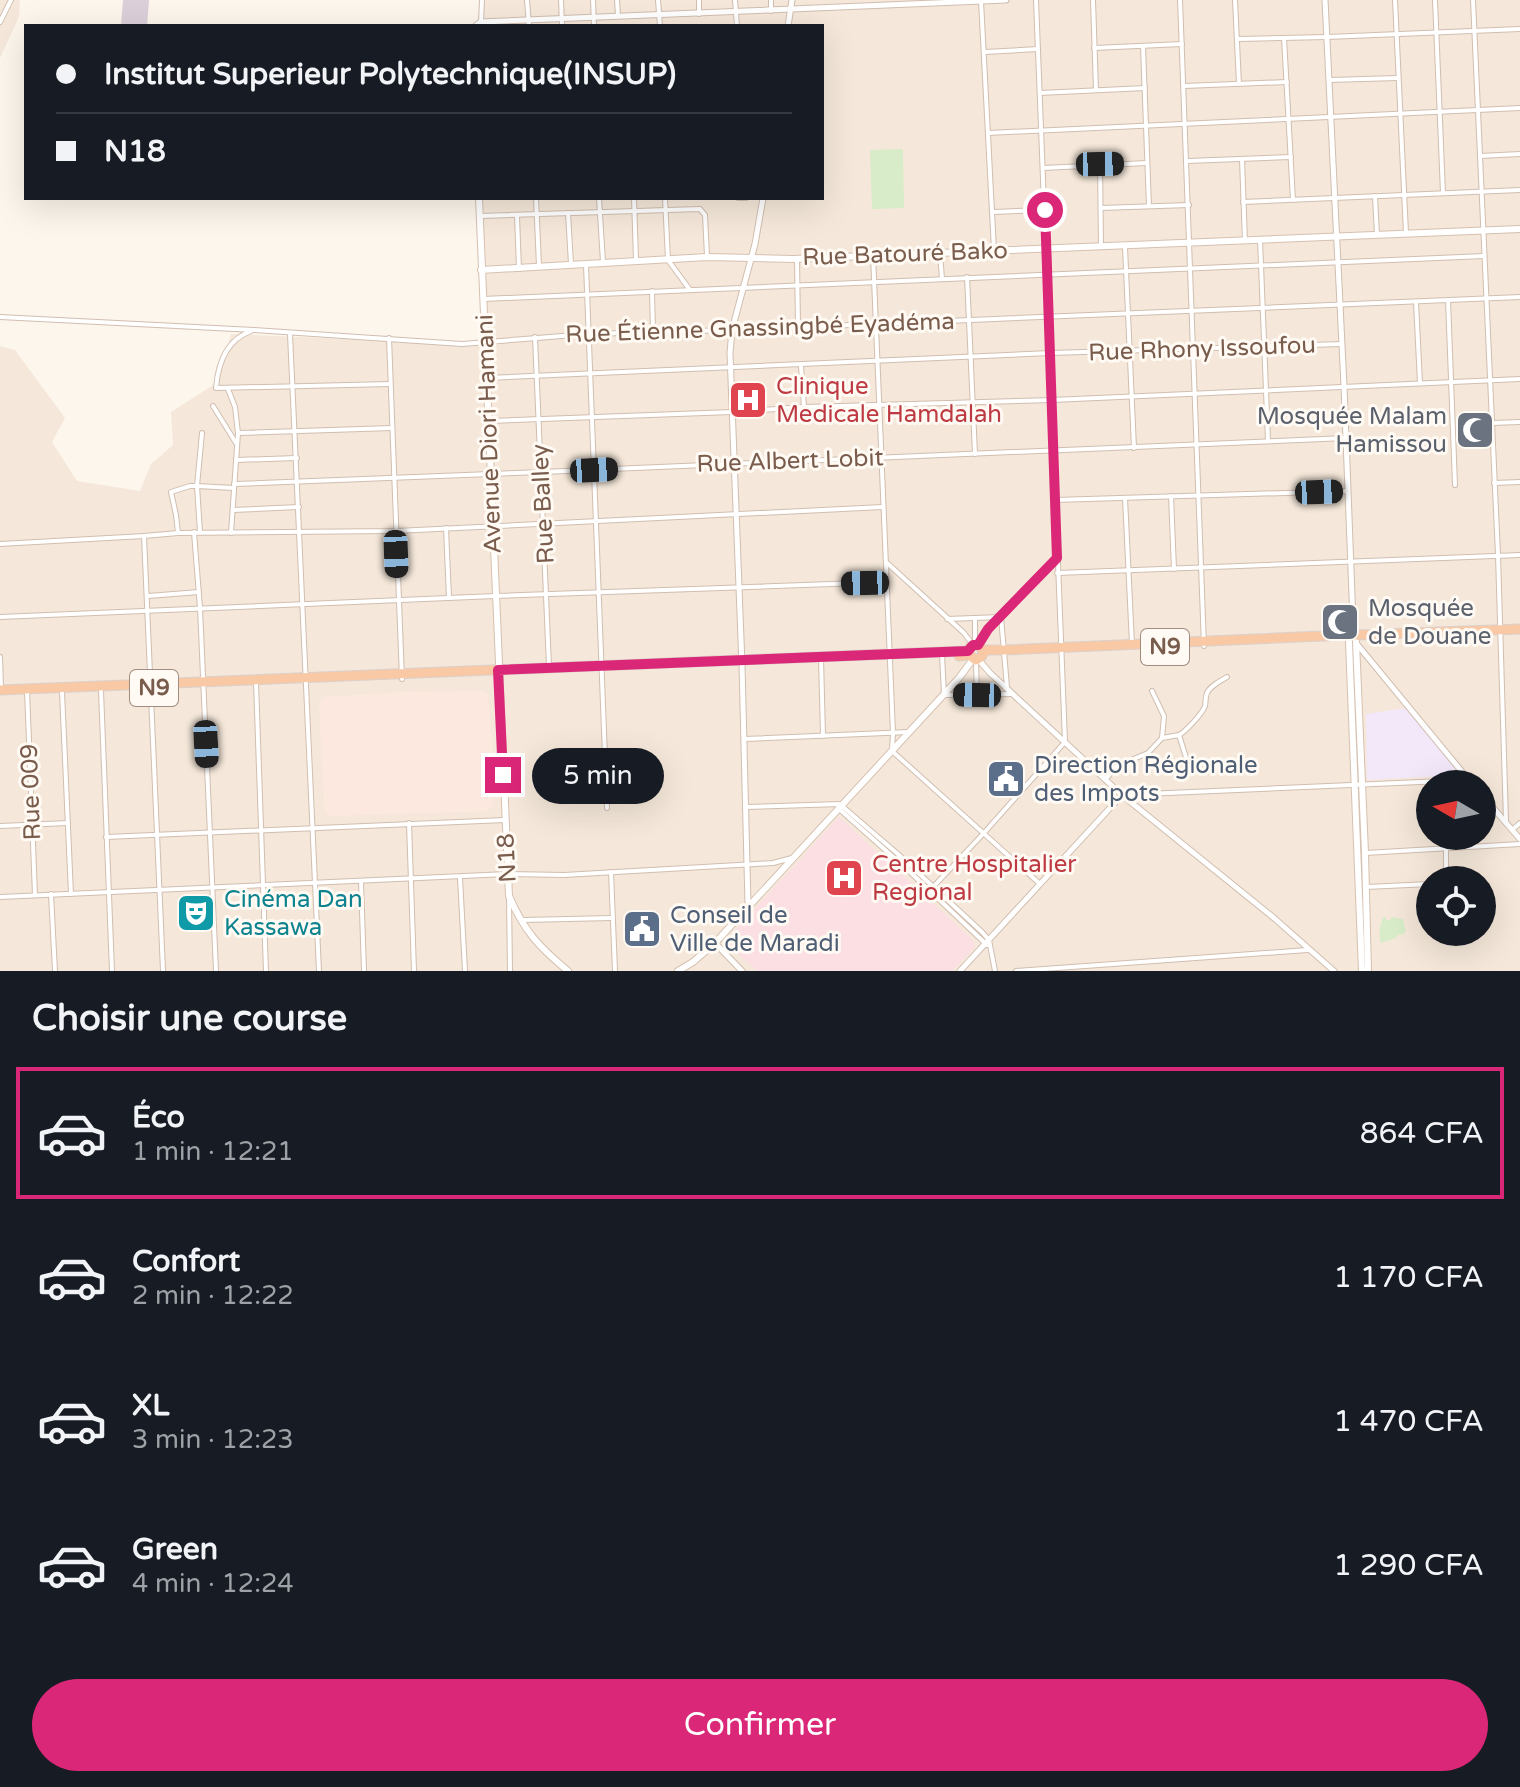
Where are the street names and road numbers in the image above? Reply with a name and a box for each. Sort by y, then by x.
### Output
street label: Rue Batouré Bako [802,236,1008,272]
street label: Rue Étienne Gnassingbé Eyadéma [565,306,955,349]
street label: Avenue Diori Hamani [470,314,508,554]
street label: Rue Rhony Issoufou [1088,331,1316,367]
street label: Rue Balley [525,443,561,565]
street label: Rue Albert Lobit [696,443,884,479]
road number: N9 [1141,629,1189,665]
road number: N9 [130,670,178,706]
street label: Rue 009 [15,743,47,841]
street label: N18 [491,833,523,883]

